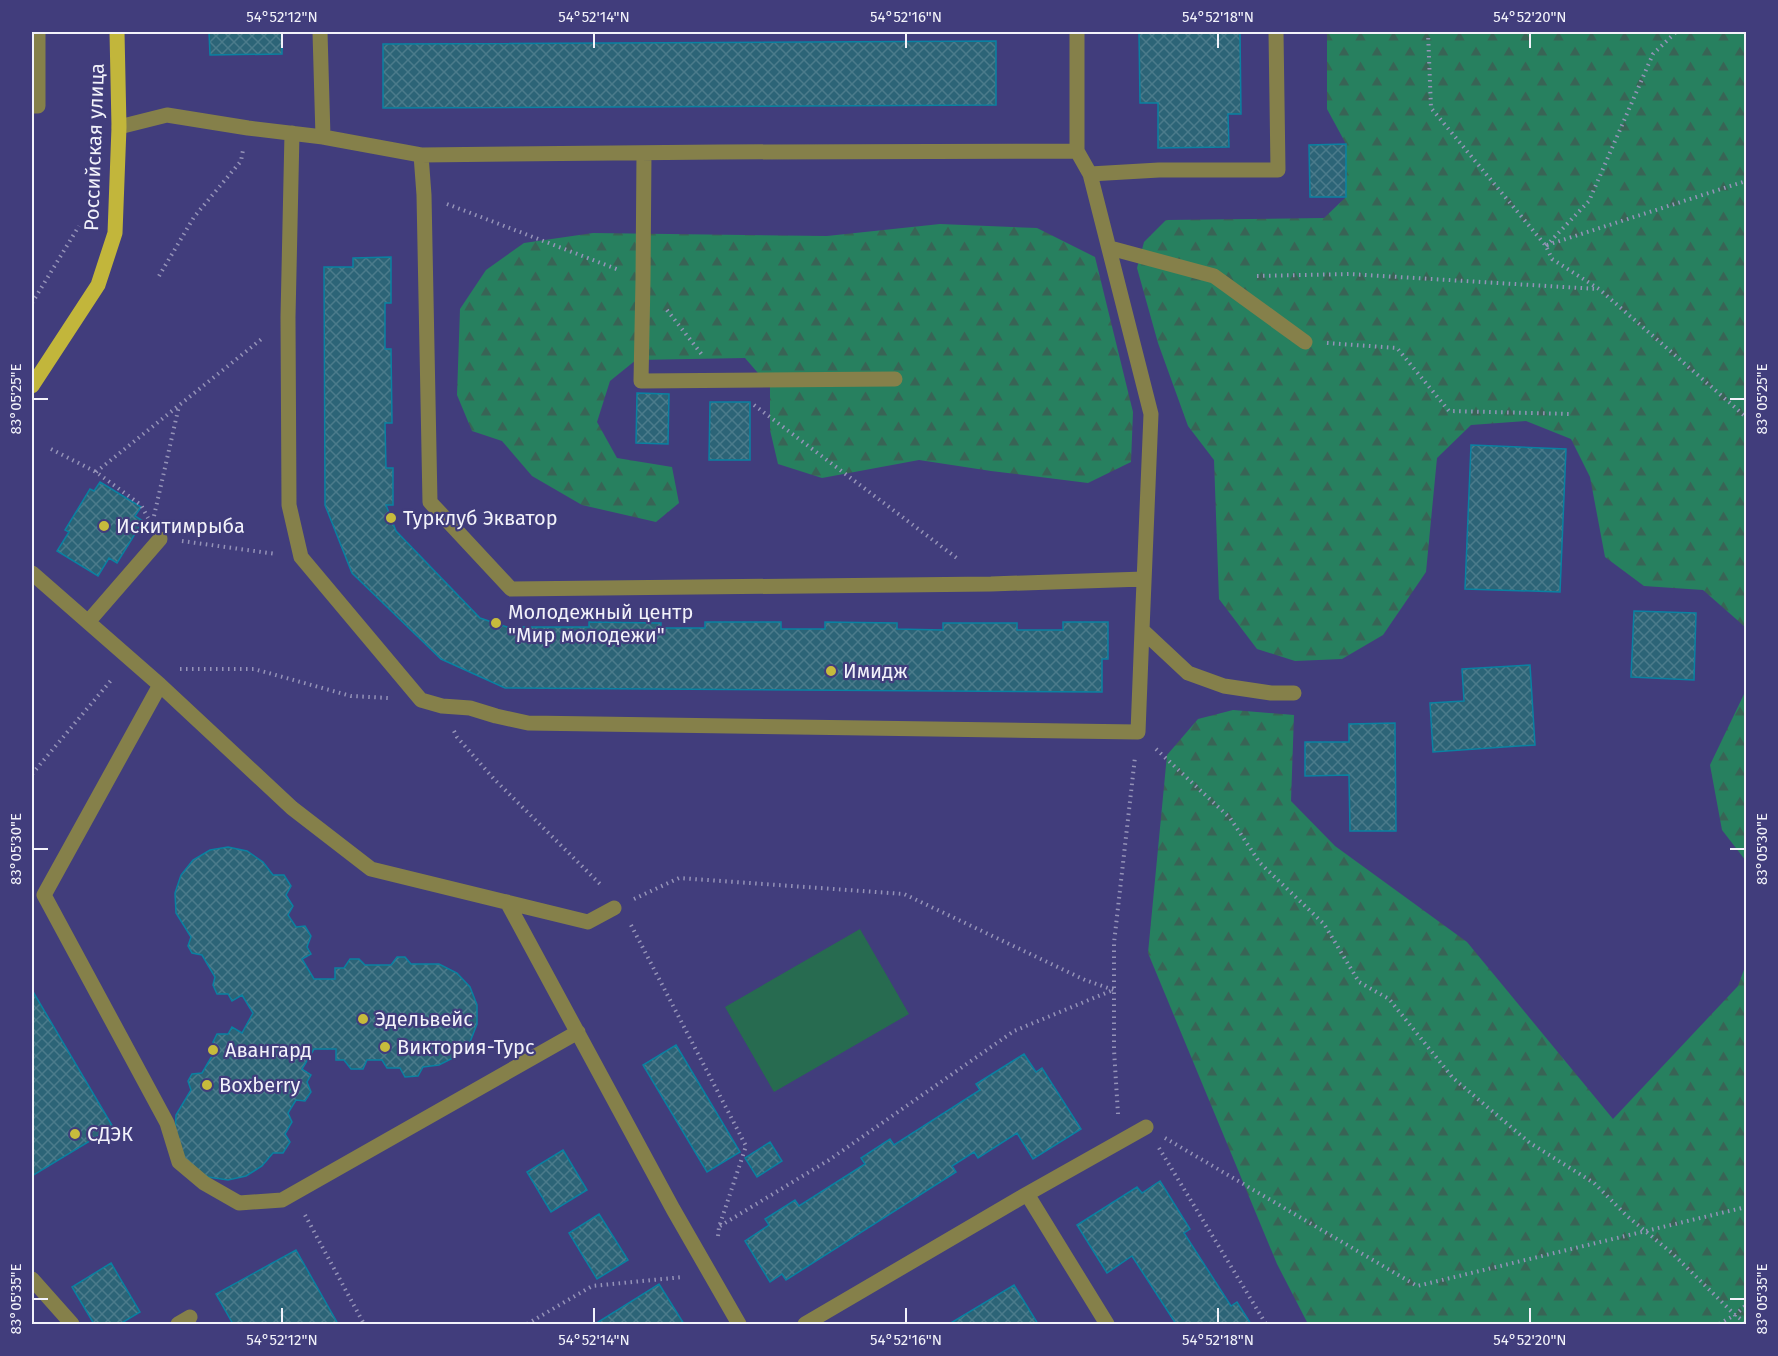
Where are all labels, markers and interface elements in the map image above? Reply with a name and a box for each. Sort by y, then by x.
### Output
text: 54°52'12"N [246,8,318,26]
text: 54°52'14"N [558,8,630,26]
text: 54°52'16"N [870,8,942,26]
text: 54°52'18"N [1182,8,1254,26]
text: 54°52'20"N [1493,8,1567,26]
street label: Российская улица [79,63,109,231]
text: 83°05'25"E [7,364,25,434]
text: 83°05'25"E [1753,364,1771,434]
place label: Турклуб Экватор [403,506,558,530]
marker: Турклуб Экватор [384,511,398,525]
place label: Искитимрыба [116,514,245,538]
marker: Искитимрыба [97,519,111,533]
place label: Молодежный центр "Мир молодежи" [508,600,693,647]
marker: Молодежный центр "Мир молодежи" [489,616,503,630]
place label: Имидж [843,659,908,683]
marker: Имидж [824,664,838,678]
text: 83°05'30"E [7,813,25,885]
text: 83°05'30"E [1753,813,1771,885]
place label: Эдельвейс [375,1007,473,1031]
marker: Эдельвейс [356,1012,370,1026]
place label: Виктория-Турс [397,1035,535,1059]
place label: Авангард [225,1038,312,1062]
marker: Виктория-Турс [378,1040,392,1054]
marker: Авангард [206,1043,220,1057]
place label: Boxberry [219,1073,301,1097]
marker: Boxberry [200,1078,214,1092]
place label: СДЭК [87,1122,133,1146]
marker: СДЭК [68,1127,82,1141]
text: 83°05'35"E [7,1264,25,1334]
text: 83°05'35"E [1753,1264,1771,1334]
text: 54°52'12"N [246,1331,318,1349]
text: 54°52'14"N [558,1331,630,1349]
text: 54°52'16"N [870,1331,942,1349]
text: 54°52'18"N [1182,1331,1254,1349]
text: 54°52'20"N [1493,1331,1567,1349]

